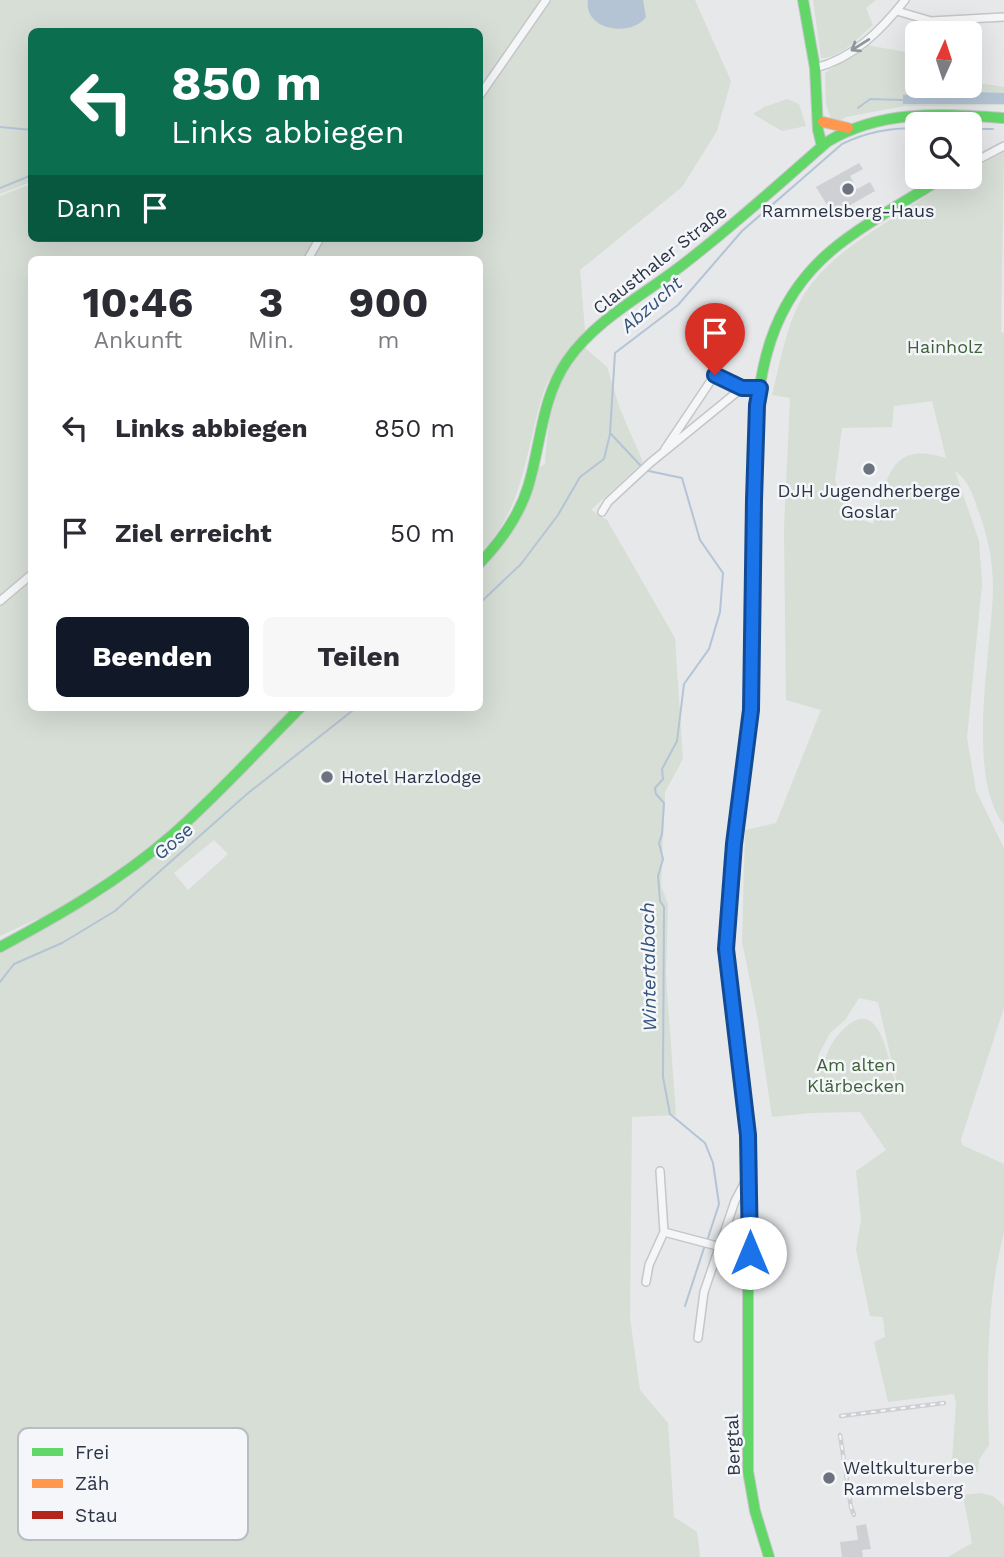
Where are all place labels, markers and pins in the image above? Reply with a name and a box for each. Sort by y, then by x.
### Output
marker: Rammelsberg-Haus [840,181,856,197]
place label: Rammelsberg-Haus [761,200,935,221]
pin [685,303,745,375]
marker: DJH Jugendherberge Goslar [861,461,877,477]
place label: DJH Jugendherberge Goslar [777,480,961,522]
place label: Hotel Harzlodge [341,766,481,787]
marker: Hotel Harzlodge [319,769,335,785]
place label: Weltkulturerbe Rammelsberg [843,1457,974,1499]
marker: Weltkulturerbe Rammelsberg [821,1470,837,1486]

